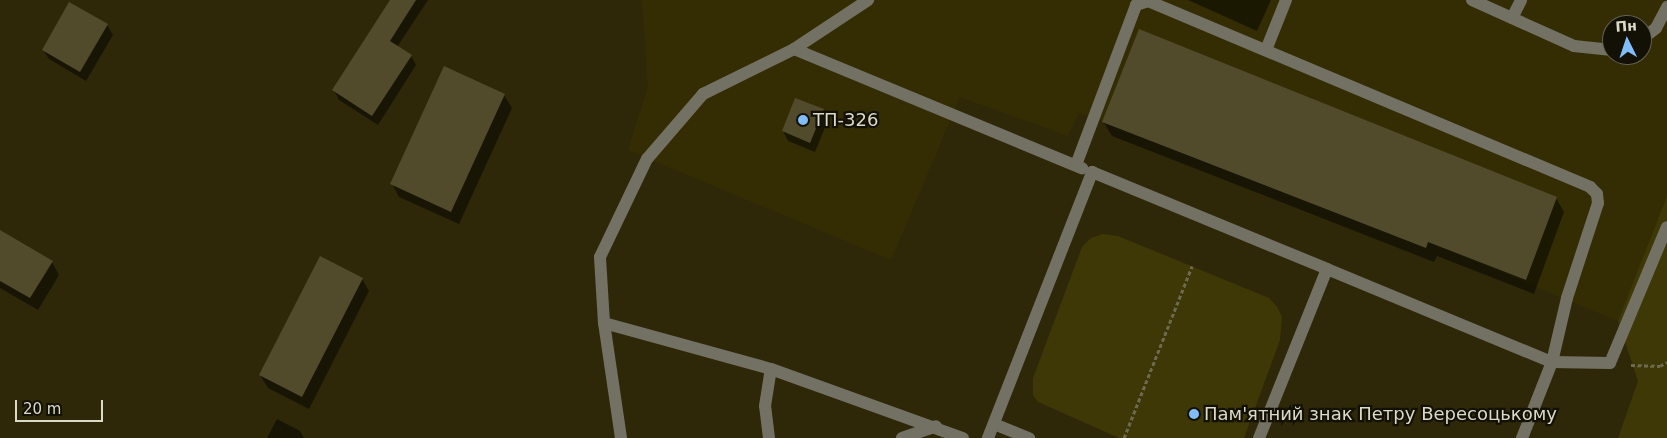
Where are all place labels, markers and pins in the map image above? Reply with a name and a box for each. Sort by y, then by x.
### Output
place label: ТП-326 [813,109,878,131]
marker: ТП-326 [797,114,809,126]
place label: Пам'ятний знак Петру Вересоцькому [1204,403,1557,425]
marker: Пам'ятний знак Петру Вересоцькому [1188,408,1200,420]

